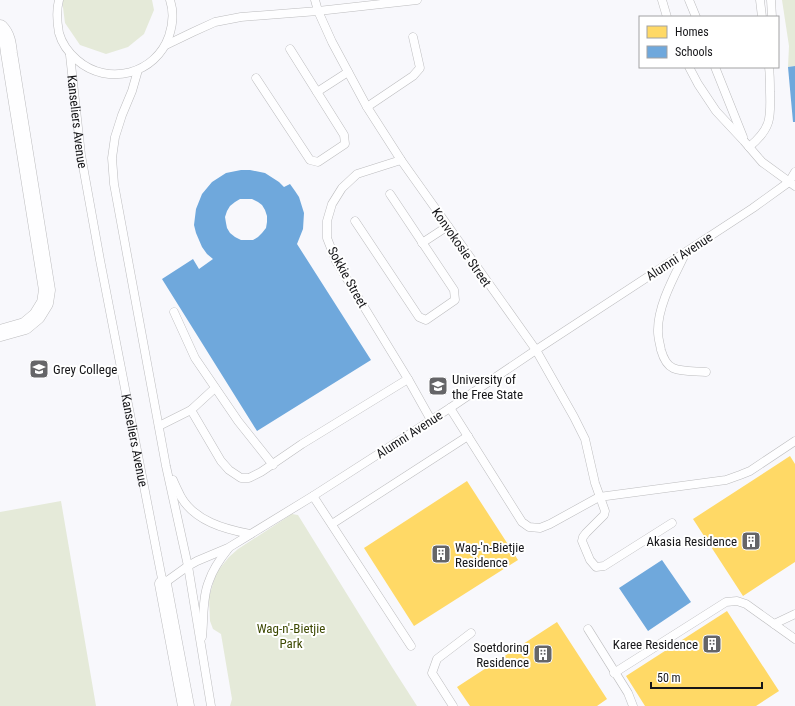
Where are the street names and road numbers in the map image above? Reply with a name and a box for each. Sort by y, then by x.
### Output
street label: Kanseliers Avenue [64,74,90,170]
street label: Konvokosie Street [429,205,494,290]
street label: Alumni Avenue [643,229,715,283]
street label: Sokkie Street [325,244,371,311]
street label: Kanseliers Avenue [118,393,151,488]
street label: Alumni Avenue [373,407,445,461]

